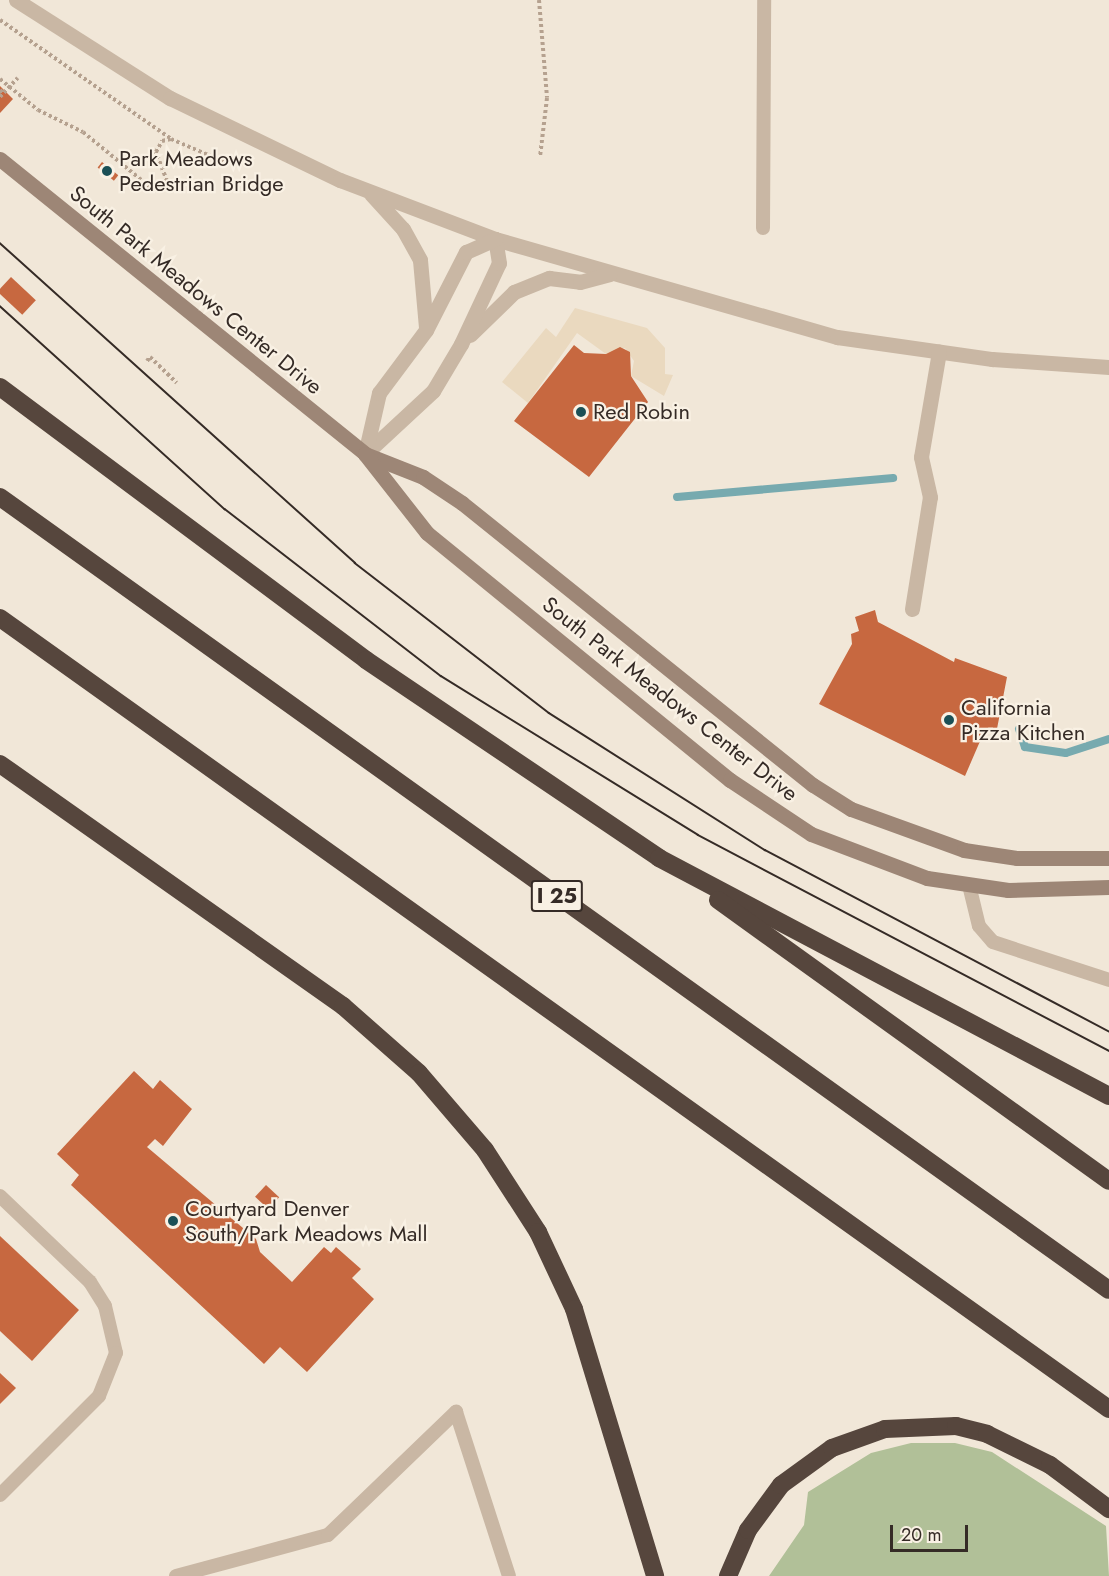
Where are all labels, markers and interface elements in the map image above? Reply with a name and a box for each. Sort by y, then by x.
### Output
place label: Park Meadows Pedestrian Bridge [119,145,284,196]
marker: Park Meadows Pedestrian Bridge [100,164,114,178]
street label: South Park Meadows Center Drive [65,180,327,400]
place label: Red Robin [593,399,690,425]
marker: Red Robin [574,405,588,419]
street label: South Park Meadows Center Drive [537,591,803,807]
place label: California Pizza Kitchen [961,694,1085,746]
marker: California Pizza Kitchen [942,713,956,727]
road number: I 25 [530,878,584,914]
place label: Courtyard Denver South/Park Meadows Mall [185,1195,427,1246]
marker: Courtyard Denver South/Park Meadows Mall [166,1214,180,1228]
scale bar [893,1513,971,1551]
text: 20 m [901,1522,941,1548]

